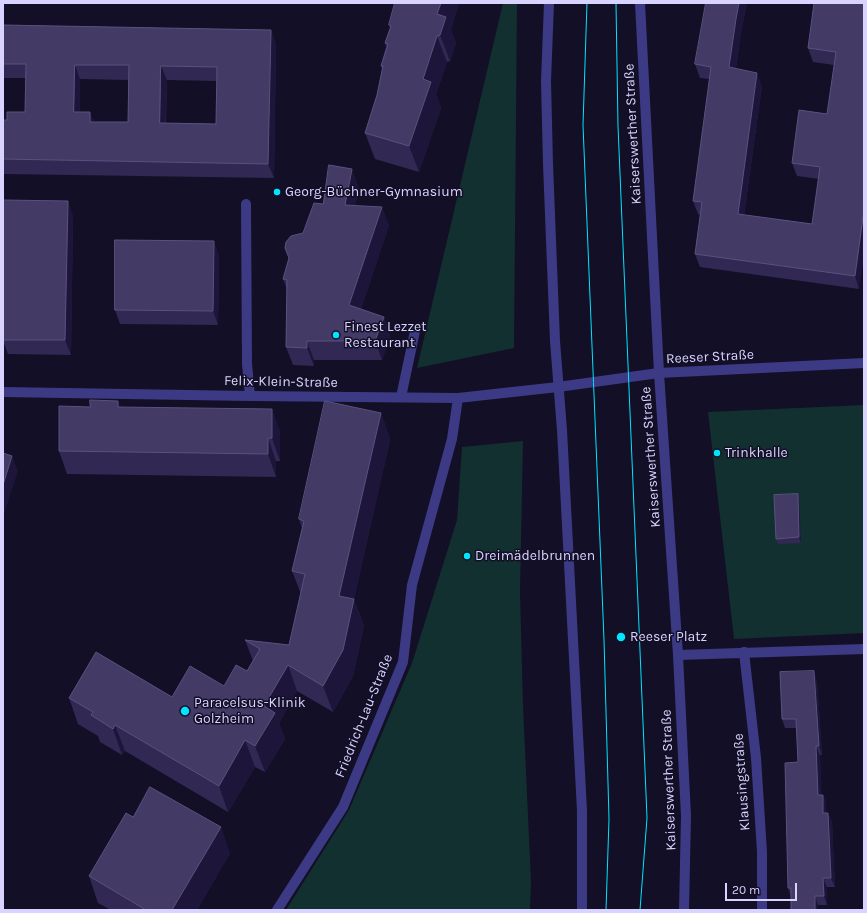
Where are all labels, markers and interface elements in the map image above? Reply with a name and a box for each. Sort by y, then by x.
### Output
street label: Kaiserswerther Straße [621,63,645,205]
place label: Georg-Büchner-Gymnasium [285,184,463,200]
marker: Georg-Büchner-Gymnasium [272,187,282,197]
place label: Finest Lezzet Restaurant [344,319,427,352]
marker: Finest Lezzet Restaurant [331,330,341,340]
street label: Reeser Straße [666,346,754,368]
street label: Felix-Klein-Straße [224,373,338,391]
street label: Kaiserswerther Straße [638,386,664,528]
place label: Trinkhalle [725,445,788,461]
marker: Trinkhalle [712,448,722,458]
place label: Dreimädelbrunnen [475,548,595,564]
marker: Dreimädelbrunnen [462,551,472,561]
place label: Reeser Platz [630,629,707,645]
marker: Reeser Platz [615,631,627,643]
street label: Friedrich-Lau-Straße [332,652,396,780]
place label: Paracelsus-Klinik Golzheim [194,695,306,728]
marker: Paracelsus-Klinik Golzheim [179,705,191,717]
street label: Kaiserswerther Straße [658,709,680,851]
street label: Klausingstraße [730,733,754,831]
scale bar [727,875,799,901]
text: 20 m [732,883,760,897]

